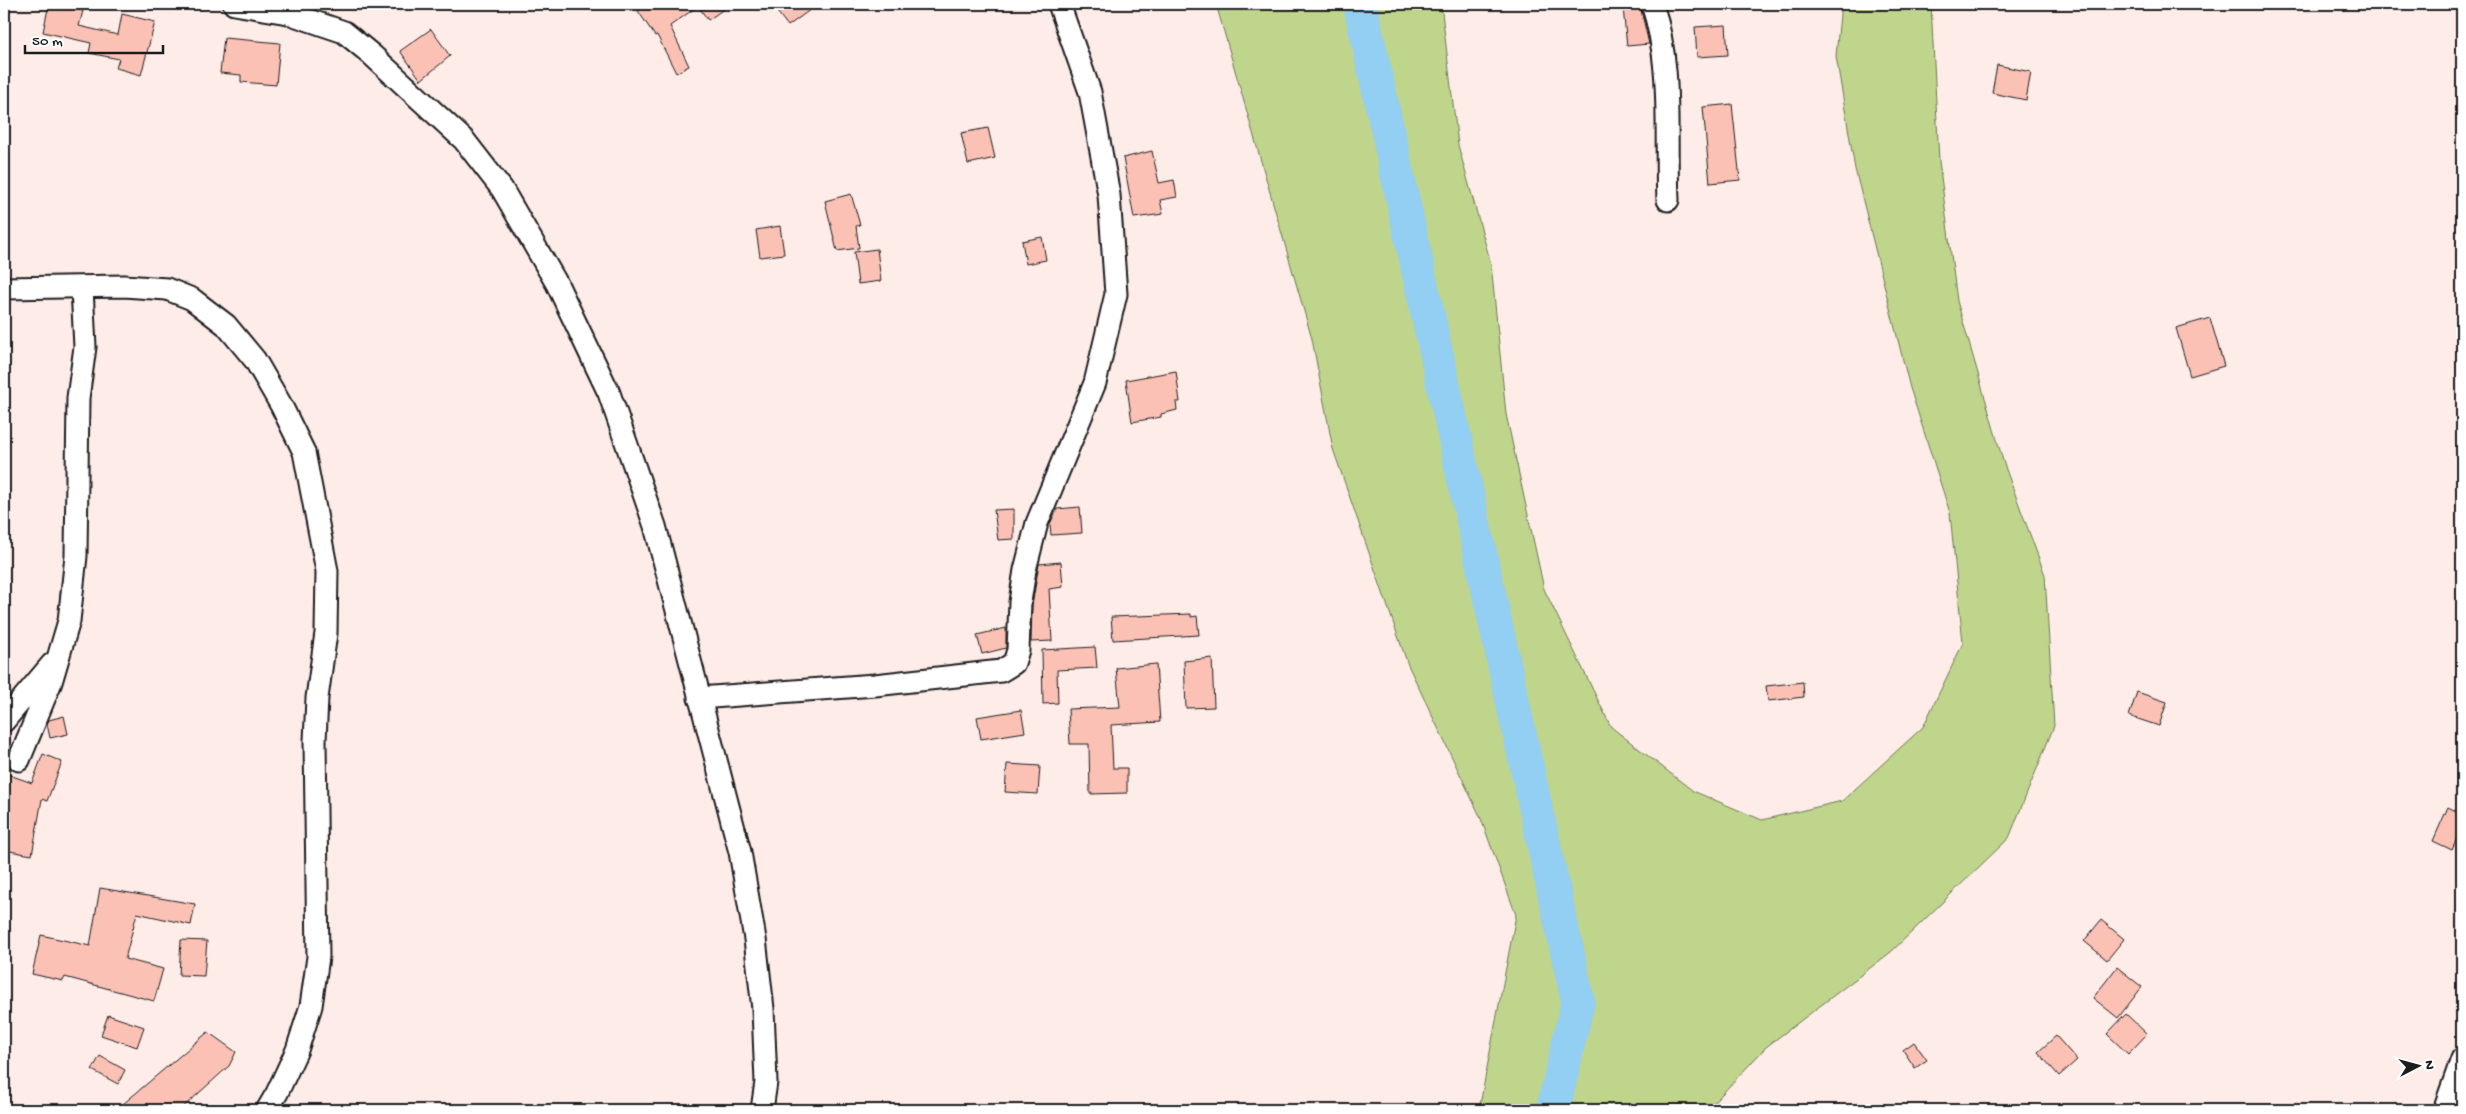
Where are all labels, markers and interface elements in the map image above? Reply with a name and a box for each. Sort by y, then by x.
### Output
scale bar [25,22,162,54]
text: 50 m [32,33,63,51]
north arrow [2394,1042,2444,1092]
text: N [2420,1059,2437,1070]

